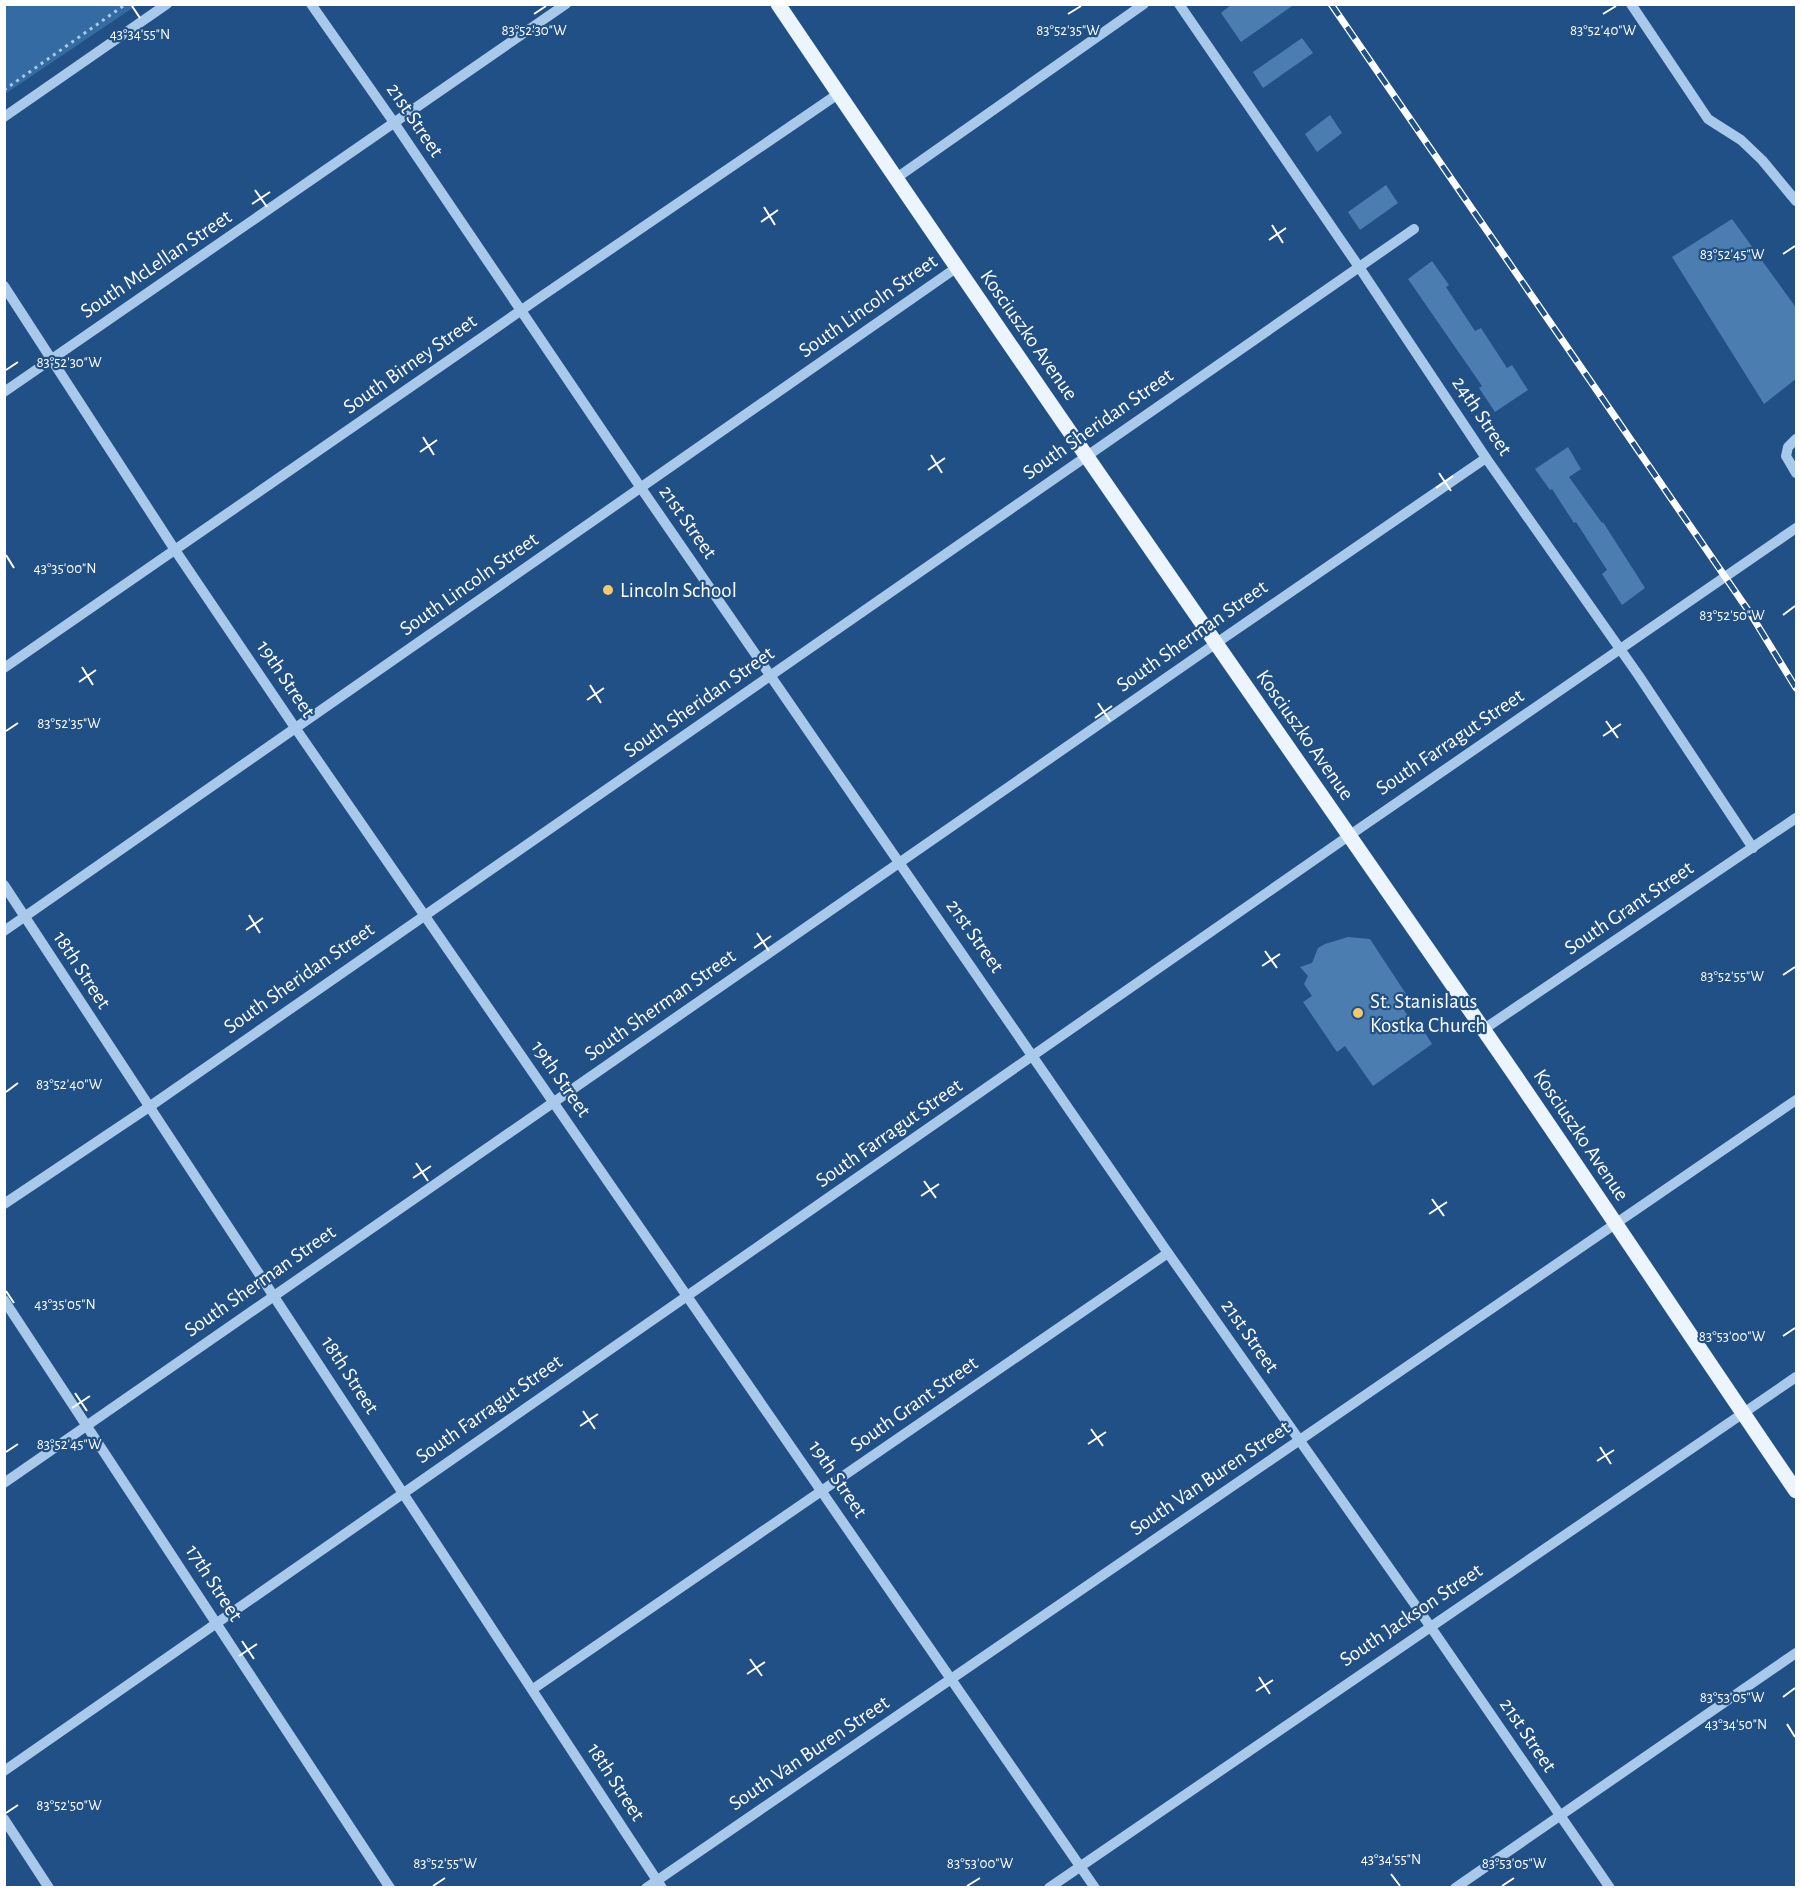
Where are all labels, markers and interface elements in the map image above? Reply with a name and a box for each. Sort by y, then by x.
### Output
text: 83°52'30"W [501,23,567,38]
text: 83°52'35"W [1036,23,1100,38]
text: 83°52'40"W [1570,23,1637,38]
text: 43°34'55"N [110,27,170,42]
street label: 21st Street [383,79,447,161]
street label: South McLellan Street [77,206,235,322]
text: 83°52'45"W [1700,247,1765,262]
street label: South Lincoln Street [795,250,941,362]
street label: Kosciuszko Avenue [976,266,1082,404]
street label: South Birney Street [340,310,481,418]
text: 83°52'30"W [36,355,102,370]
street label: South Sheridan Street [1019,364,1177,484]
street label: 24th Street [1448,373,1516,459]
street label: 21st Street [655,482,721,563]
street label: South Lincoln Street [396,528,542,640]
text: 43°35'00"N [33,561,97,576]
street label: South Sherman Street [1113,576,1271,696]
place label: Lincoln School [620,580,737,601]
marker: Lincoln School [601,583,615,597]
text: 83°52'50"W [1699,608,1765,623]
street label: 19th Street [253,637,319,721]
street label: South Sheridan Street [620,642,778,762]
street label: Kosciuszko Avenue [1252,666,1358,804]
street label: South Farragut Street [1372,685,1528,799]
text: 83°52'35"W [37,716,101,731]
street label: South Grant Street [1561,857,1697,959]
street label: 21st Street [942,896,1008,977]
street label: South Sheridan Street [220,918,378,1038]
street label: 18th Street [49,928,115,1013]
street label: South Sherman Street [581,945,739,1065]
text: 83°52'55"W [1700,969,1764,984]
place label: St. Stanislaus Kostka Church [1370,991,1486,1036]
marker: St. Stanislaus Kostka Church [1351,1006,1365,1020]
street label: 19th Street [527,1037,595,1121]
street label: Kosciuszko Avenue [1529,1065,1633,1205]
street label: South Farragut Street [812,1075,966,1191]
text: 83°52'40"W [36,1077,103,1092]
street label: South Sherman Street [181,1221,339,1341]
street label: 21st Street [1217,1296,1283,1377]
text: 43°35'05"N [34,1297,96,1312]
text: 83°53'00"W [1699,1329,1766,1344]
street label: 18th Street [317,1333,383,1418]
street label: South Farragut Street [412,1351,566,1467]
street label: South Grant Street [846,1352,982,1456]
street label: South Van Buren Street [1126,1417,1294,1539]
text: 83°52'45"W [37,1437,102,1452]
street label: 19th Street [805,1437,871,1521]
street label: 17th Street [182,1541,247,1625]
street label: South Jackson Street [1336,1560,1486,1670]
text: 83°53'05"W [1700,1690,1765,1705]
street label: South Van Buren Street [725,1692,893,1814]
street label: 21st Street [1496,1694,1560,1776]
text: 43°34'50"N [1705,1717,1767,1732]
street label: 18th Street [583,1740,649,1825]
text: 83°52'50"W [36,1798,102,1813]
text: 43°34'55"N [1361,1852,1421,1867]
text: 83°52'55"W [413,1856,477,1871]
text: 83°53'00"W [947,1856,1014,1871]
text: 83°53'05"W [1482,1856,1547,1871]

